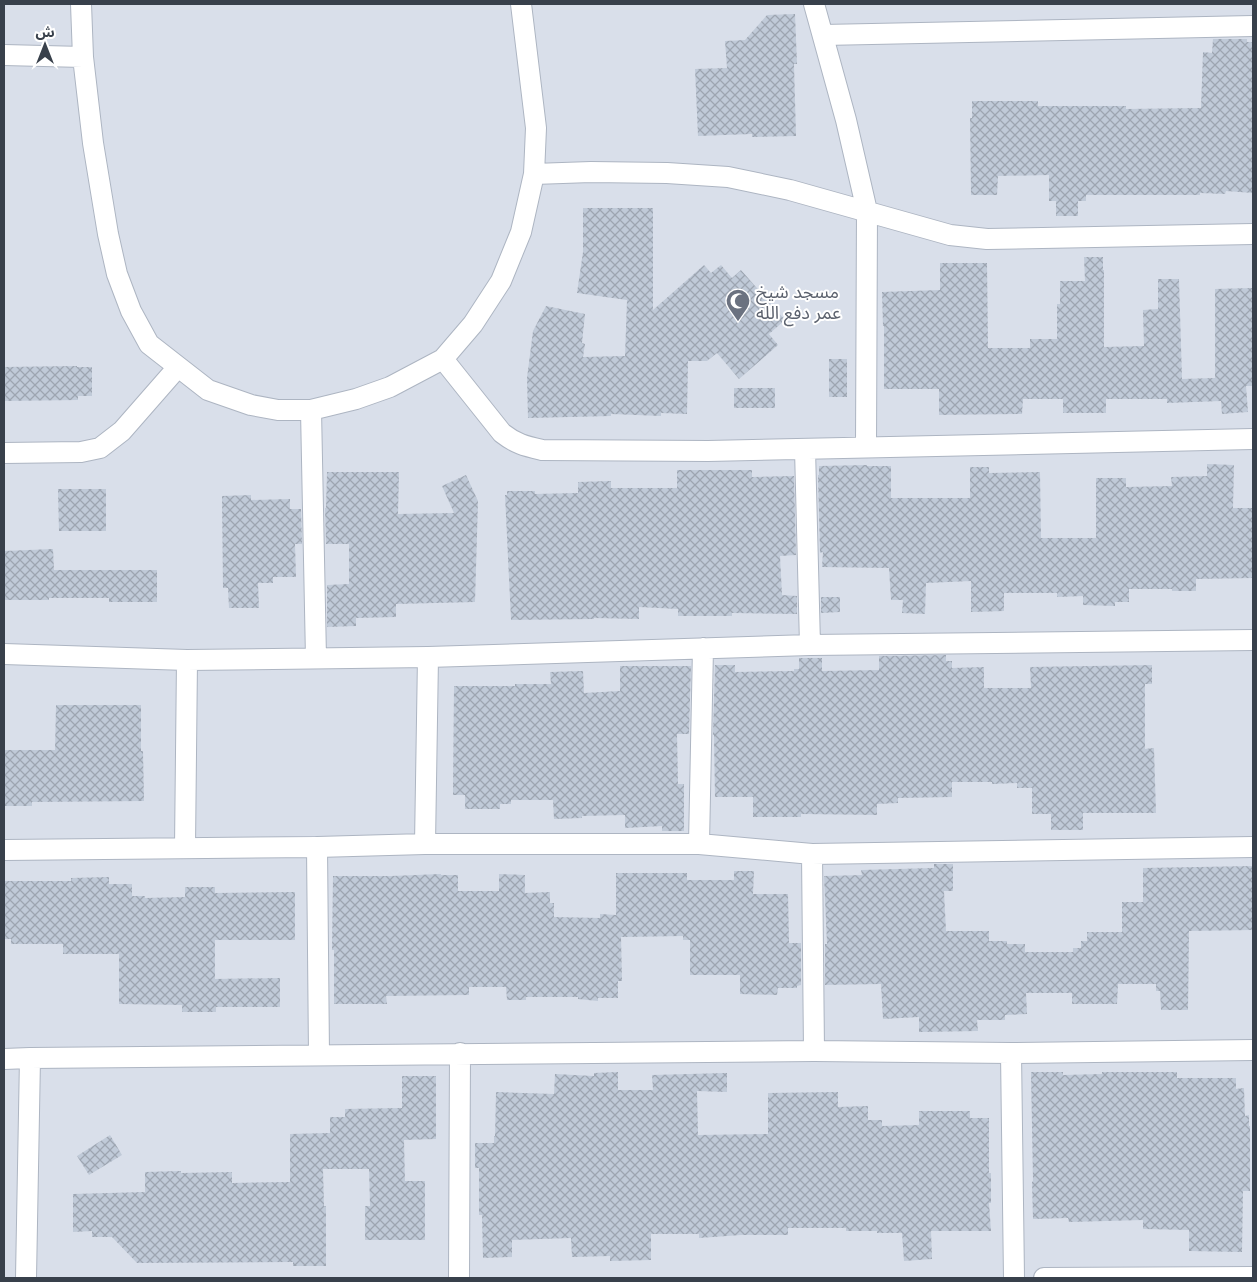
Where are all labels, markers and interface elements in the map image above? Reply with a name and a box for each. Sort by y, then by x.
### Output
north arrow [20,20,70,70]
text: ش [35,23,55,41]
place label: مسجد شيخ عمر دفع الله [756,280,841,327]
mosque icon: مسجد شيخ عمر دفع الله [725,288,751,322]

